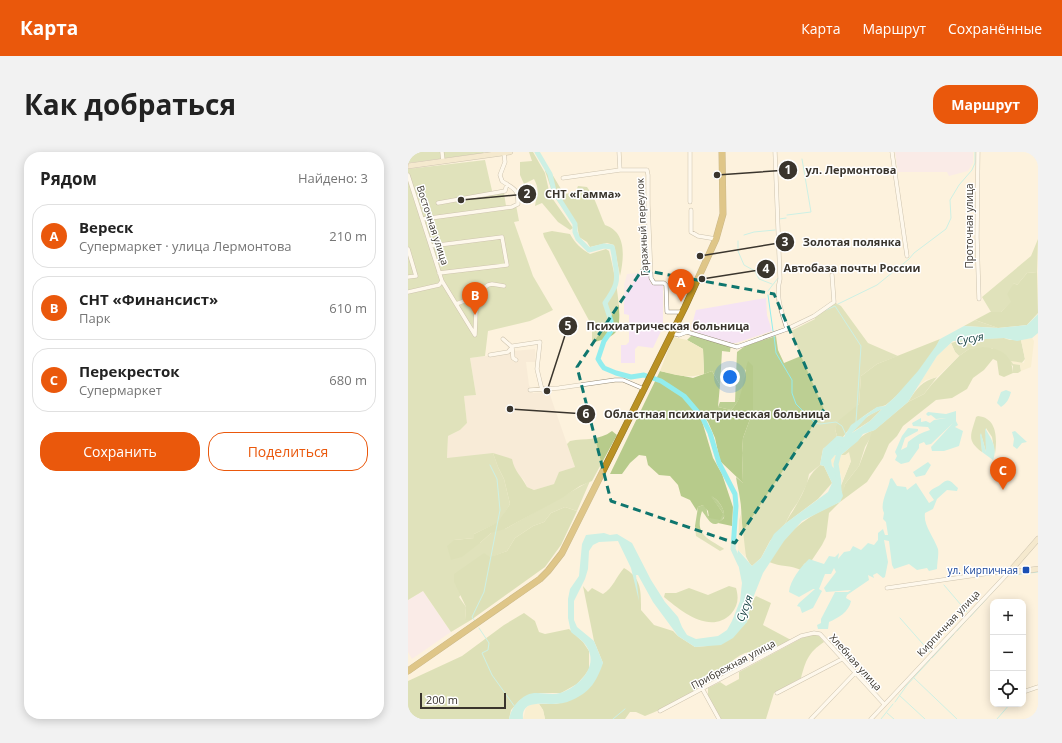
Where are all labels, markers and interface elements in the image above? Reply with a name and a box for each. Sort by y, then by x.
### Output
text: Карта [20,15,78,41]
text: Карта [801,19,840,38]
text: Маршрут [862,19,926,38]
text: Сохранённые [948,19,1042,38]
text: Как добраться [24,85,236,123]
button: Маршрут [933,85,1038,124]
callout: ул. Лермонтова [778,158,904,181]
text: 1 [785,161,791,178]
text: ул. Лермонтова [806,162,896,177]
text: Рядом [40,167,97,190]
text: Найдено: 3 [298,169,368,187]
street label: Гаражный переулок [632,177,652,276]
callout: СНТ «Гамма» [517,182,629,205]
street label: Восточная улица [414,183,452,267]
street label: Проточная улица [962,183,976,269]
text: 2 [524,185,531,202]
text: СНТ «Гамма» [545,186,621,201]
text: Вереск [79,217,133,237]
text: A [50,227,58,245]
text: 210 m [329,227,367,245]
callout: Золотая полянка [775,230,909,253]
text: 3 [782,233,789,250]
text: Золотая полянка [803,234,901,249]
text: Супермаркет · улица Лермонтова [79,237,292,255]
callout: Автобаза почты России [756,257,929,280]
text: 4 [763,260,770,277]
text: Автобаза почты России [784,260,921,275]
pin: A [668,269,694,302]
pin: B [462,282,488,315]
text: СНТ «Финансист» [79,289,218,309]
text: B [50,299,58,317]
text: 610 m [329,299,367,317]
text: Парк [79,309,110,327]
callout: Психиатрическая больница [558,314,757,337]
text: 5 [565,317,572,334]
text: Психиатрическая больница [587,318,749,333]
water label: Сусуя [955,328,985,348]
text: Перекресток [79,361,180,381]
your location [720,367,740,387]
text: C [50,371,58,389]
text: 680 m [329,371,367,389]
text: Супермаркет [79,381,162,399]
callout: Областная психиатрическая больница [576,402,838,425]
text: 6 [583,405,590,422]
text: Областная психиатрическая больница [604,406,830,421]
button: Сохранить [40,432,200,471]
button: Поделиться [208,432,368,471]
pin: C [990,457,1016,490]
place label: ул. Кирпичная [947,563,1018,577]
marker: ул. Кирпичная [1021,565,1031,575]
street label: Кирпичная улица [914,587,982,659]
water label: Сусуя [732,592,756,623]
map controls [990,599,1026,707]
button: + [990,599,1026,635]
street label: Хлебная улица [827,631,885,693]
button: − [990,635,1026,671]
street label: Прибрежная улица [688,636,778,692]
button: locate [990,671,1026,707]
scale bar [420,691,506,710]
text: 200 m [426,692,458,707]

